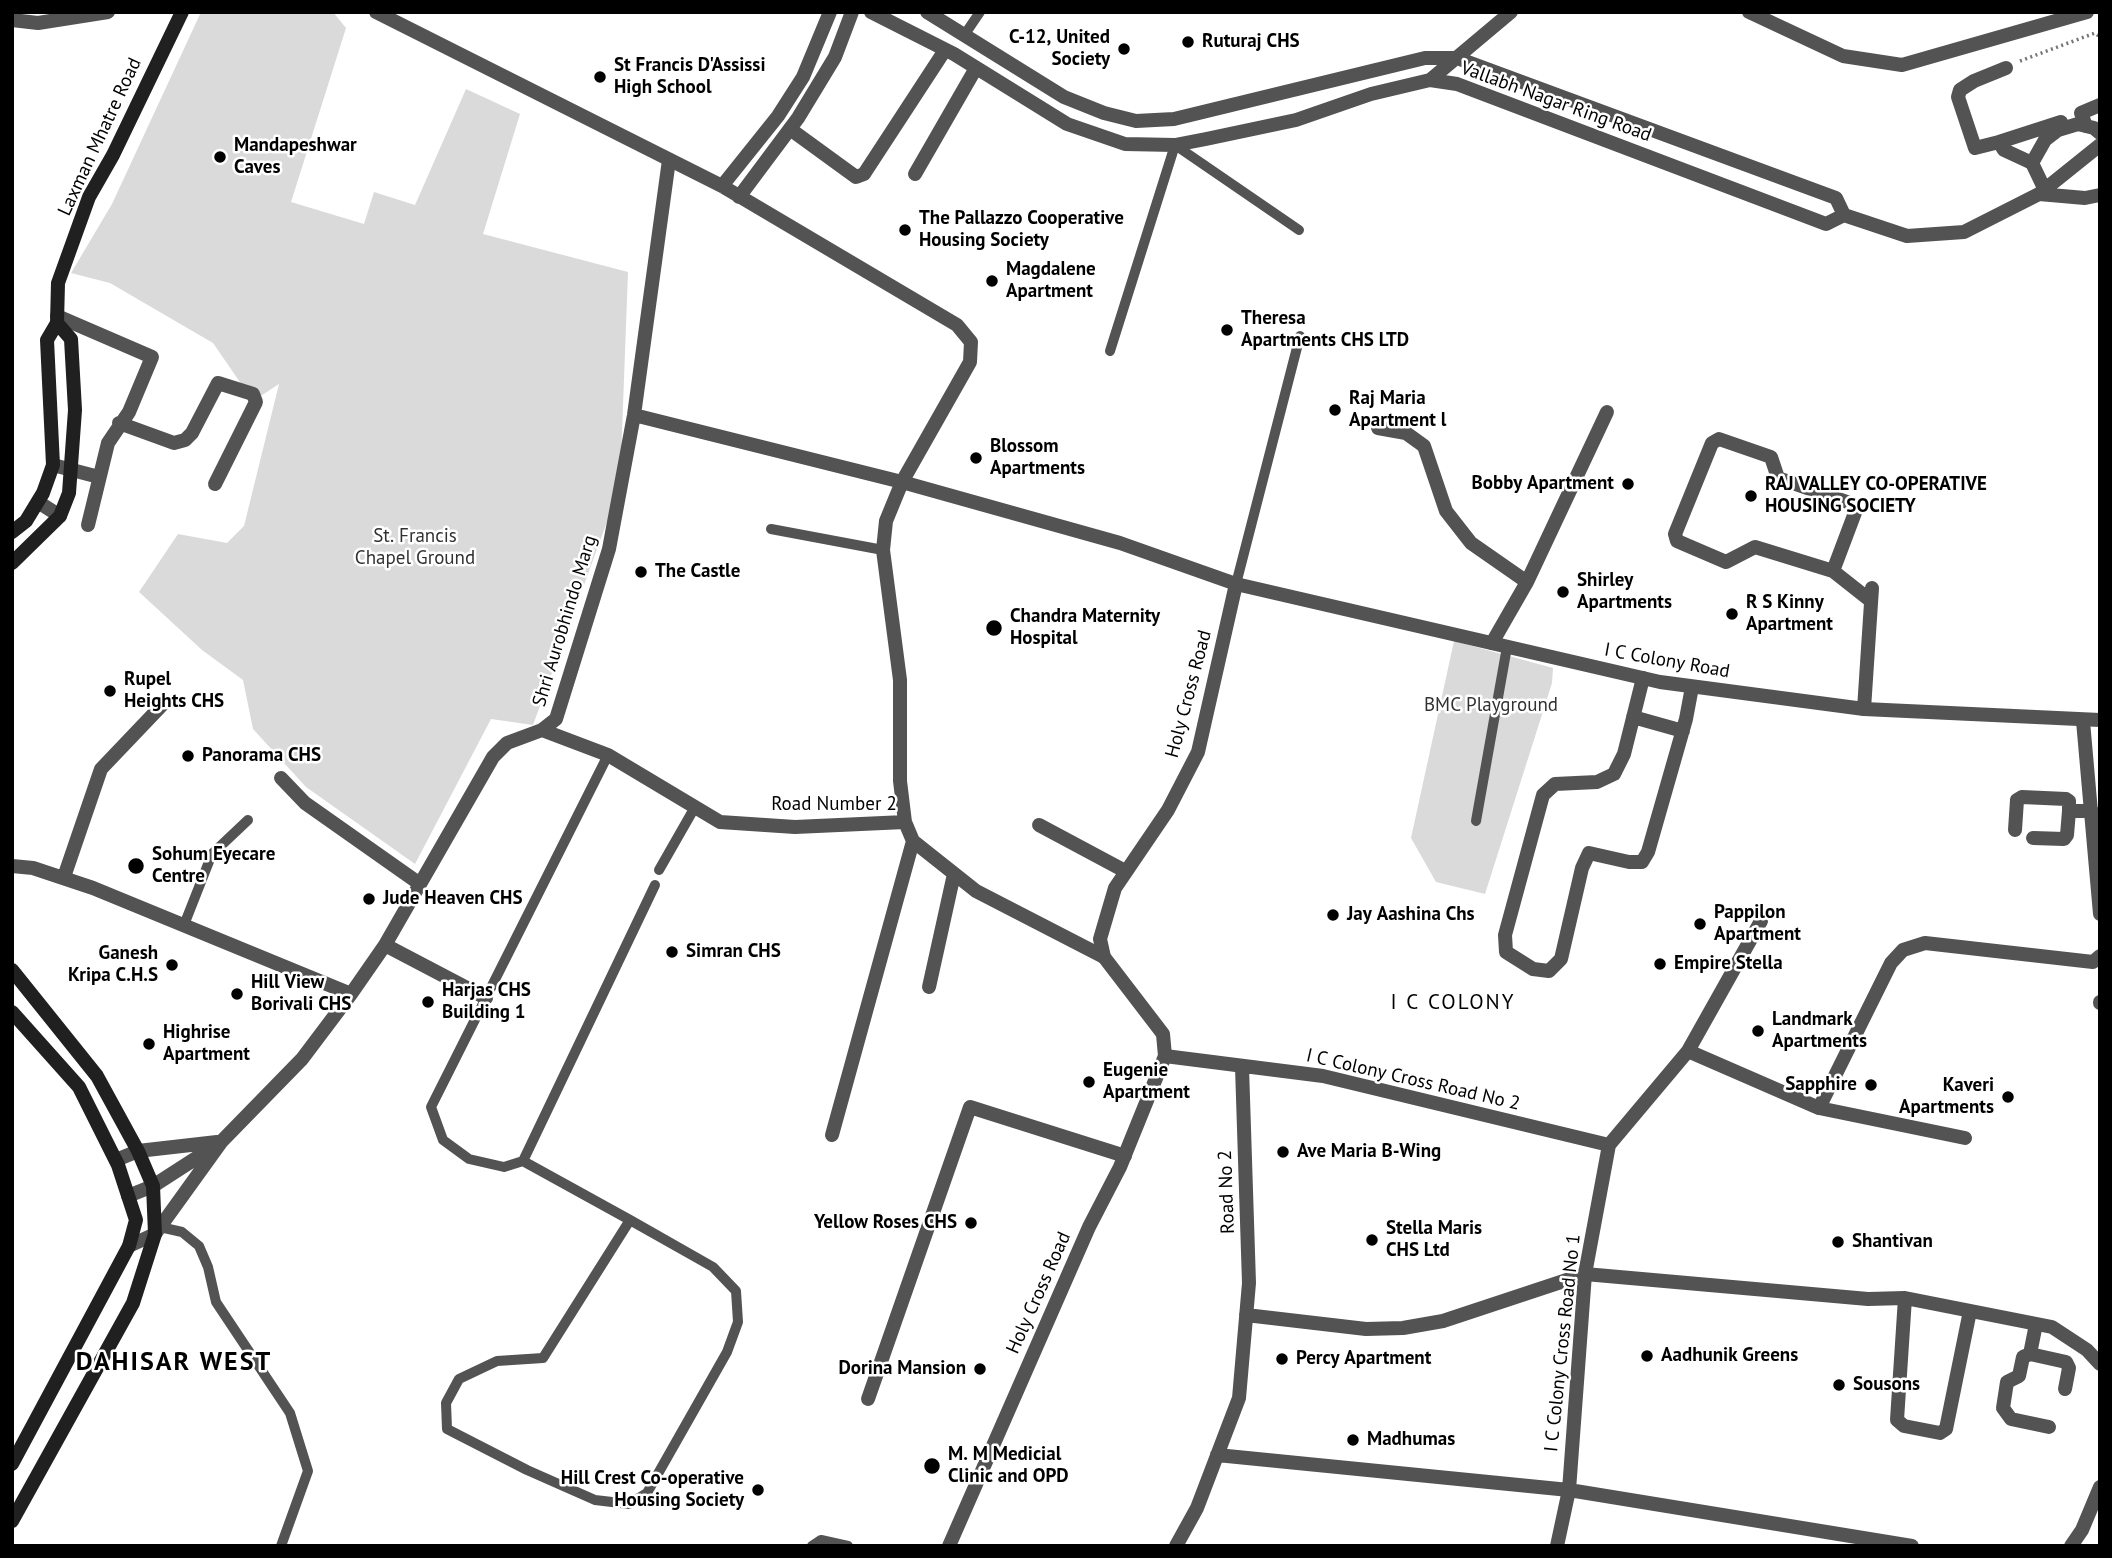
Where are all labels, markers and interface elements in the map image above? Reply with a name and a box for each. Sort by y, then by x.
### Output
place label: C-12, United Society [1009,27,1110,71]
place label: Ruturaj CHS [1202,31,1300,53]
marker: Ruturaj CHS [1180,34,1196,50]
marker: C-12, United Society [1116,41,1132,57]
street label: Laxman Mhatre Road [53,54,147,220]
place label: St Francis D'Assissi High School [614,55,765,99]
street label: Vallabh Nagar Ring Road [1458,57,1654,147]
marker: St Francis D'Assissi High School [592,69,608,85]
place label: Mandapeshwar Caves [234,135,357,179]
marker: Mandapeshwar Caves [212,149,228,165]
place label: The Pallazzo Cooperative Housing Society [919,208,1124,252]
marker: The Pallazzo Cooperative Housing Society [897,222,913,238]
place label: Magdalene Apartment [1006,259,1096,303]
marker: Magdalene Apartment [984,273,1000,289]
place label: Theresa Apartments CHS LTD [1241,308,1409,352]
marker: Theresa Apartments CHS LTD [1219,322,1235,338]
place label: Raj Maria Apartment l [1349,388,1446,432]
marker: Raj Maria Apartment l [1327,402,1343,418]
place label: Blossom Apartments [990,436,1085,480]
marker: Blossom Apartments [968,450,984,466]
place label: Bobby Apartment [1472,473,1614,495]
place label: RAJ VALLEY CO-OPERATIVE HOUSING SOCIETY [1765,474,1987,518]
marker: Bobby Apartment [1620,476,1636,492]
marker: RAJ VALLEY CO-OPERATIVE HOUSING SOCIETY [1743,488,1759,504]
park label: St. Francis Chapel Ground [355,526,475,570]
street label: Shri Aurobhindo Marg [528,533,602,709]
place label: The Castle [655,561,740,583]
marker: The Castle [633,564,649,580]
place label: Shirley Apartments [1577,570,1672,614]
marker: Shirley Apartments [1555,584,1571,600]
place label: R S Kinny Apartment [1746,592,1833,636]
place label: Chandra Maternity Hospital [1010,606,1160,650]
marker: R S Kinny Apartment [1724,606,1740,622]
marker: Chandra Maternity Hospital [984,618,1004,638]
street label: Holy Cross Road [1161,628,1217,760]
street label: I C Colony Road [1602,639,1732,683]
place label: Rupel Heights CHS [124,669,224,713]
marker: Rupel Heights CHS [102,683,118,699]
park label: BMC Playground [1424,695,1558,717]
place label: Panorama CHS [202,745,321,767]
marker: Panorama CHS [180,748,196,764]
street label: Road Number 2 [771,794,897,816]
place label: Sohum Eyecare Centre [152,844,275,888]
marker: Sohum Eyecare Centre [126,856,146,876]
place label: Jude Heaven CHS [383,888,523,910]
marker: Jude Heaven CHS [361,891,377,907]
place label: Pappilon Apartment [1714,902,1801,946]
place label: Jay Aashina Chs [1347,904,1475,926]
marker: Jay Aashina Chs [1325,907,1341,923]
marker: Pappilon Apartment [1692,916,1708,932]
place label: Simran CHS [686,941,781,963]
place label: Ganesh Kripa C.H.S [68,943,158,987]
marker: Simran CHS [664,944,680,960]
place label: Empire Stella [1674,953,1783,975]
marker: Empire Stella [1652,956,1668,972]
marker: Ganesh Kripa C.H.S [164,957,180,973]
place label: Hill View Borivali CHS [251,972,351,1016]
place label: Harjas CHS Building 1 [442,980,531,1024]
marker: Hill View Borivali CHS [229,986,245,1002]
district label: I C COLONY [1392,990,1514,1016]
marker: Harjas CHS Building 1 [420,994,436,1010]
place label: Landmark Apartments [1772,1009,1867,1053]
place label: Highrise Apartment [163,1022,250,1066]
marker: Landmark Apartments [1750,1023,1766,1039]
marker: Highrise Apartment [141,1036,157,1052]
street label: I C Colony Cross Road No 2 [1304,1044,1522,1116]
place label: Eugenie Apartment [1103,1060,1190,1104]
marker: Eugenie Apartment [1081,1074,1097,1090]
place label: Sapphire [1785,1074,1857,1096]
place label: Kaveri Apartments [1899,1075,1994,1119]
marker: Sapphire [1863,1077,1879,1093]
marker: Kaveri Apartments [2000,1089,2016,1105]
place label: Ave Maria B-Wing [1297,1141,1441,1163]
marker: Ave Maria B-Wing [1275,1144,1291,1160]
street label: Road No 2 [1214,1150,1240,1234]
place label: Yellow Roses CHS [814,1212,957,1234]
marker: Yellow Roses CHS [963,1215,979,1231]
place label: Stella Maris CHS Ltd [1386,1218,1482,1262]
street label: Holy Cross Road [1002,1229,1076,1357]
place label: Shantivan [1852,1231,1933,1253]
marker: Stella Maris CHS Ltd [1364,1232,1380,1248]
street label: I C Colony Cross Road No 1 [1540,1233,1586,1453]
marker: Shantivan [1830,1234,1846,1250]
place label: Aadhunik Greens [1661,1345,1798,1367]
district label: DAHISAR WEST [77,1347,271,1379]
place label: Percy Apartment [1296,1348,1431,1370]
marker: Aadhunik Greens [1639,1348,1655,1364]
marker: Percy Apartment [1274,1351,1290,1367]
place label: Dorina Mansion [838,1358,966,1380]
marker: Dorina Mansion [972,1361,988,1377]
place label: Sousons [1853,1374,1920,1396]
marker: Sousons [1831,1377,1847,1393]
place label: Madhumas [1367,1429,1455,1451]
marker: Madhumas [1345,1432,1361,1448]
place label: M. M Medicial Clinic and OPD [948,1444,1069,1488]
marker: M. M Medicial Clinic and OPD [922,1456,942,1476]
place label: Hill Crest Co-operative Housing Society [561,1468,744,1512]
marker: Hill Crest Co-operative Housing Society [750,1482,766,1498]

